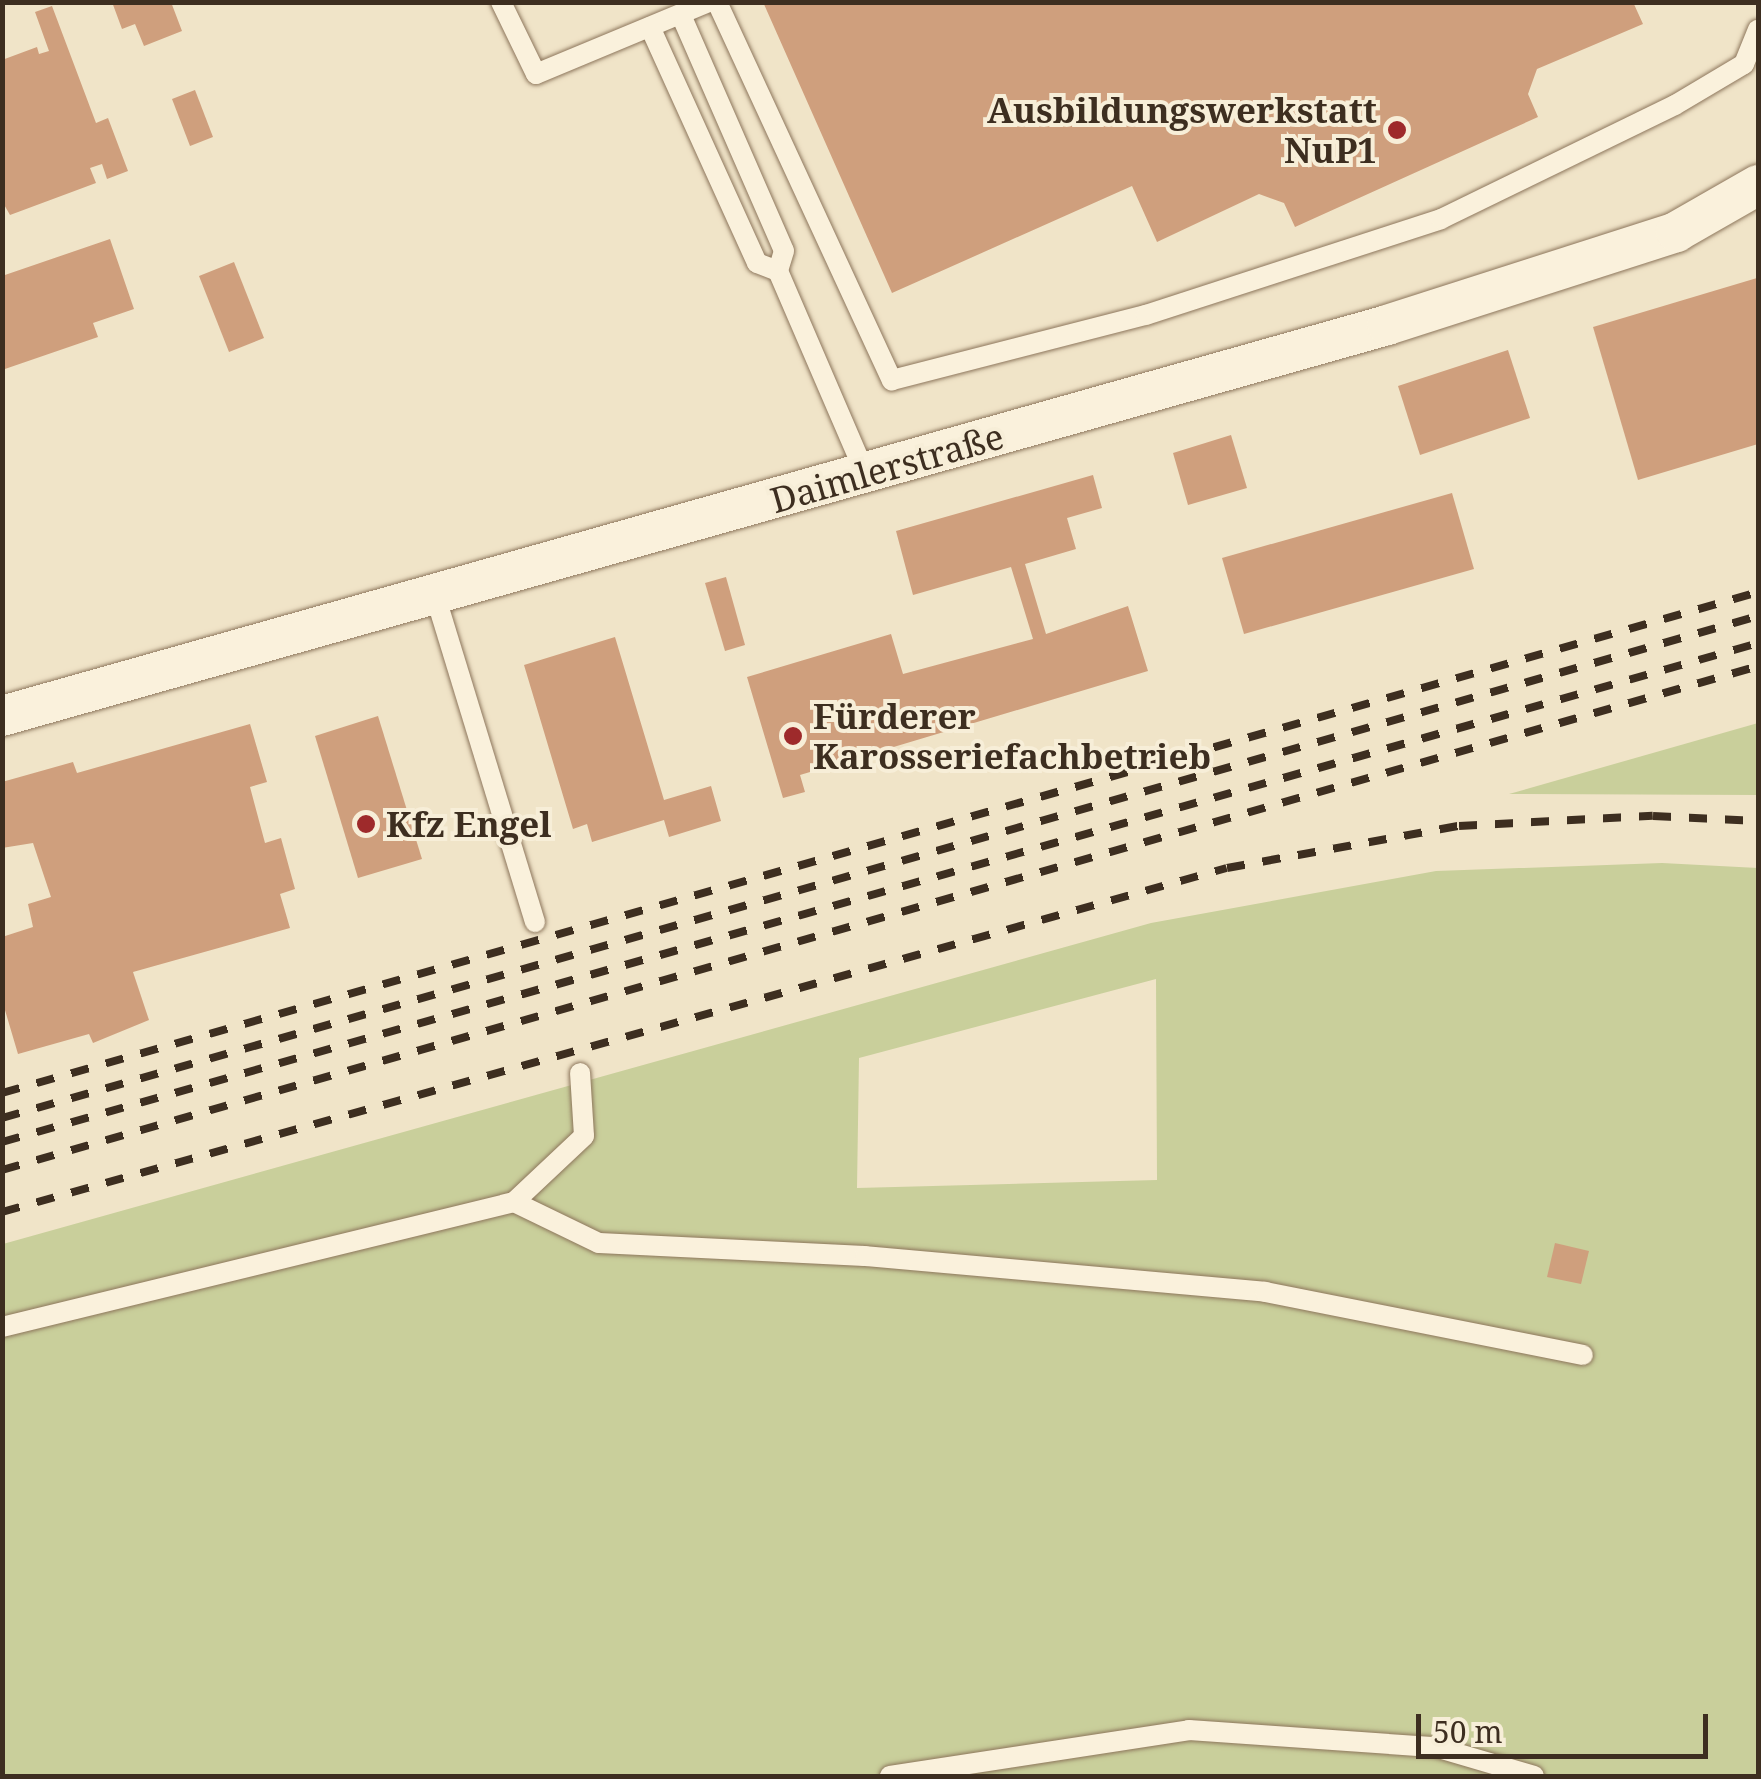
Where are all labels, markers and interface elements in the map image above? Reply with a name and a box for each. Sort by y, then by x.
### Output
place label: Ausbildungswerkstatt NuP1 [987,89,1377,171]
marker: Ausbildungswerkstatt NuP1 [1386,119,1408,141]
street label: Daimlerstraße [766,415,1008,521]
place label: Fürderer Karosseriefachbetrieb [813,695,1211,777]
marker: Fürderer Karosseriefachbetrieb [782,725,804,747]
place label: Kfz Engel [386,803,552,845]
marker: Kfz Engel [355,813,377,835]
scale bar [1421,1694,1714,1756]
text: 50 m [1433,1711,1503,1752]

